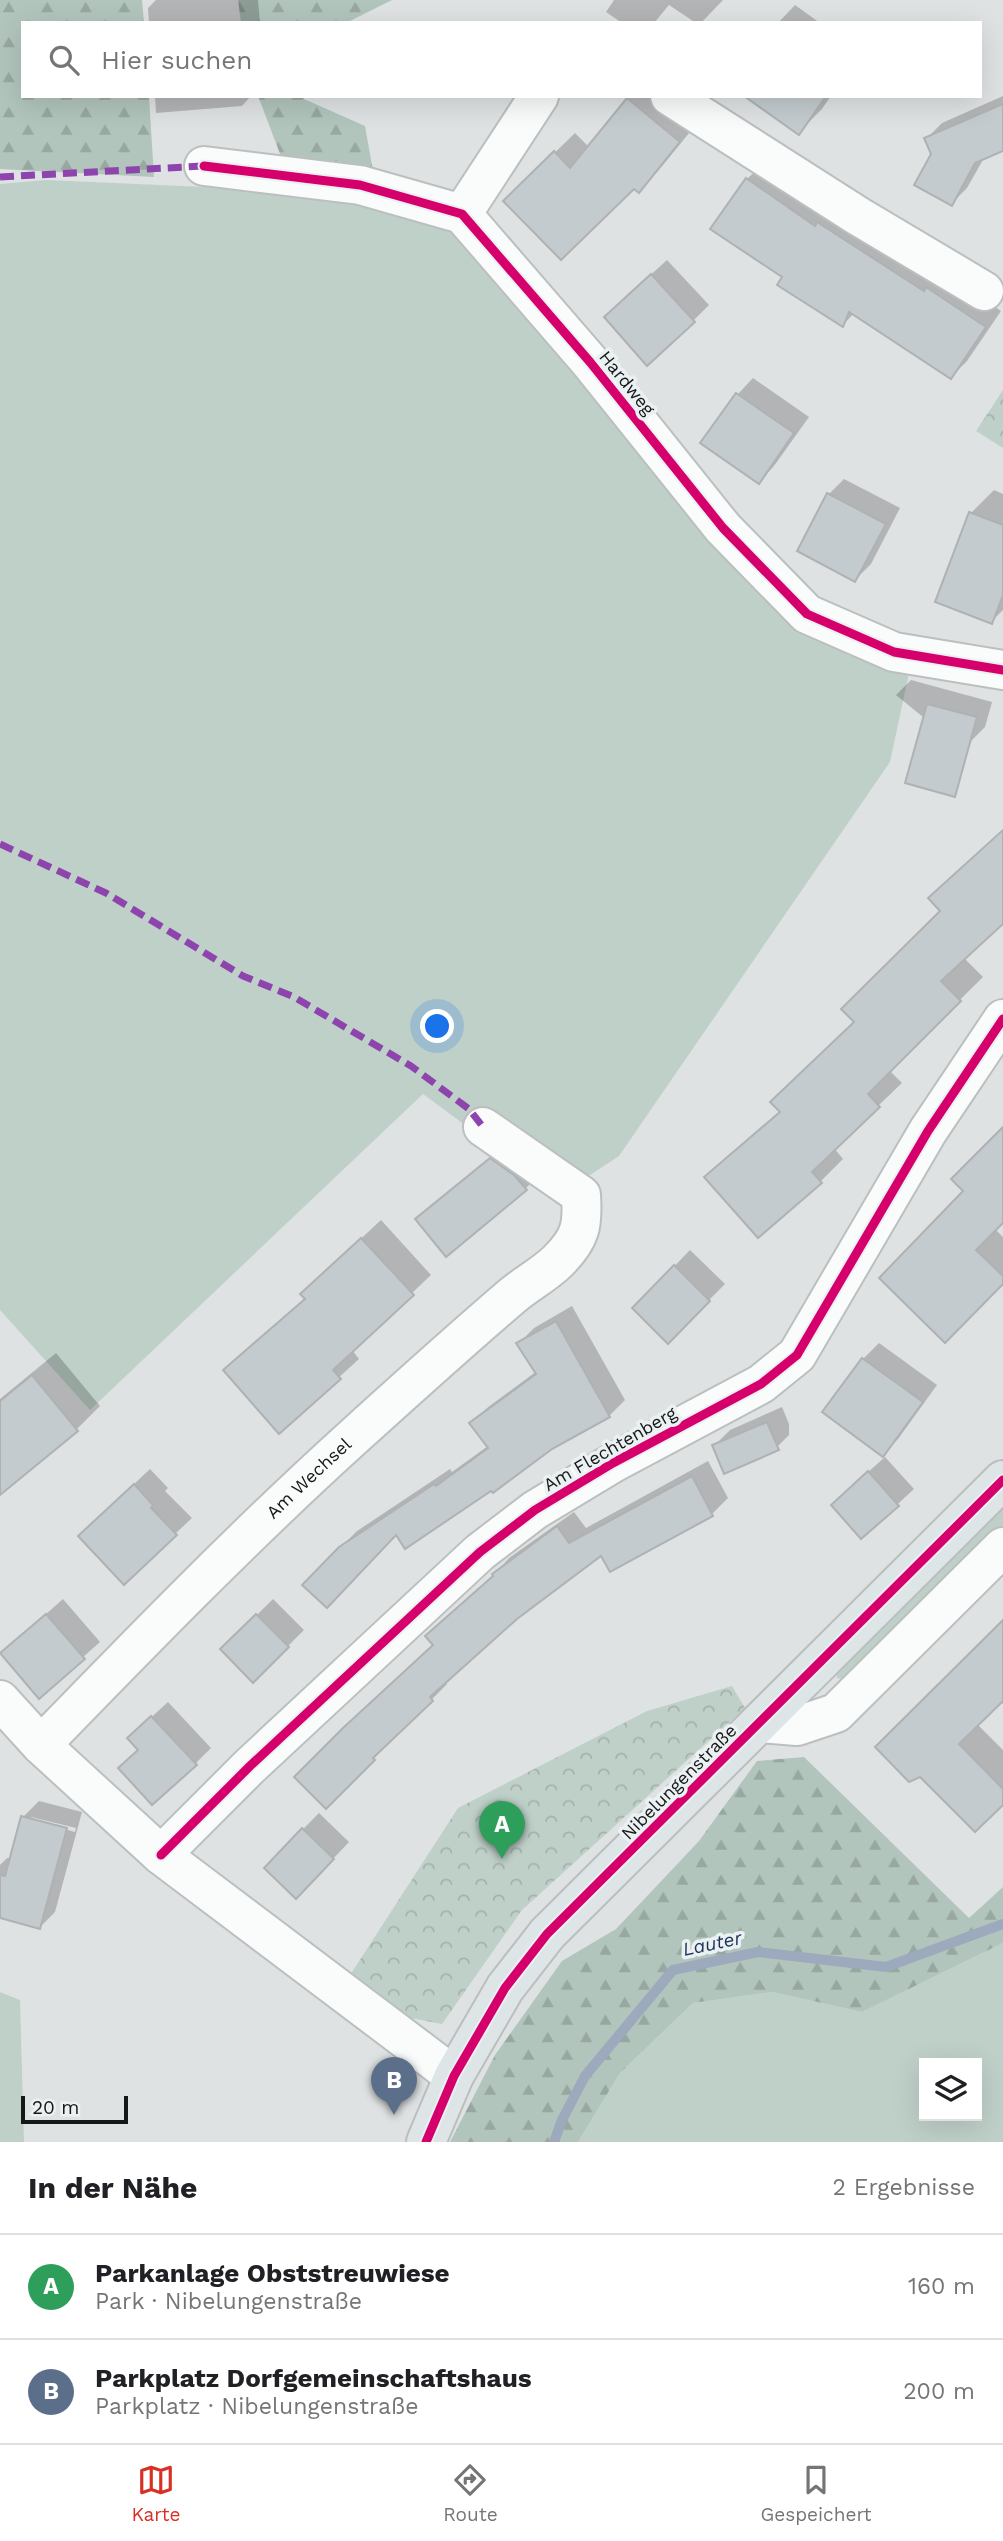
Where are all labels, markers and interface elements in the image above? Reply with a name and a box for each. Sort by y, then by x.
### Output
search box [21,21,982,98]
icon: search [45,41,83,79]
text: Hier suchen [101,45,252,75]
street label: Hardweg [595,346,660,419]
your location [420,1009,454,1043]
street label: Am Flechtenberg [539,1402,680,1495]
street label: Am Wechsel [262,1433,356,1523]
street label: Nibelungenstraße [617,1720,741,1844]
pin: A [479,1801,525,1859]
water label: Lauter [681,1926,744,1961]
pin: B [371,2057,417,2115]
map controls [919,2058,982,2121]
button: layers [919,2058,982,2121]
scale bar [21,2093,128,2125]
text: 20 m [32,2096,79,2119]
text: In der Nähe [28,2170,197,2205]
text: 2 Ergebnisse [832,2174,975,2201]
text: Parkanlage Obststreuwiese [95,2258,450,2288]
text: A [43,2273,59,2300]
text: 160 m [908,2273,975,2300]
text: Park · Nibelungenstraße [95,2288,362,2315]
text: Parkplatz Dorfgemeinschaftshaus [95,2363,532,2393]
text: B [43,2378,59,2405]
text: 200 m [903,2378,975,2405]
text: Parkplatz · Nibelungenstraße [95,2393,419,2420]
tab: Karte [131,2461,180,2526]
tab: Route [443,2461,498,2526]
tab: Gespeichert [760,2461,872,2526]

